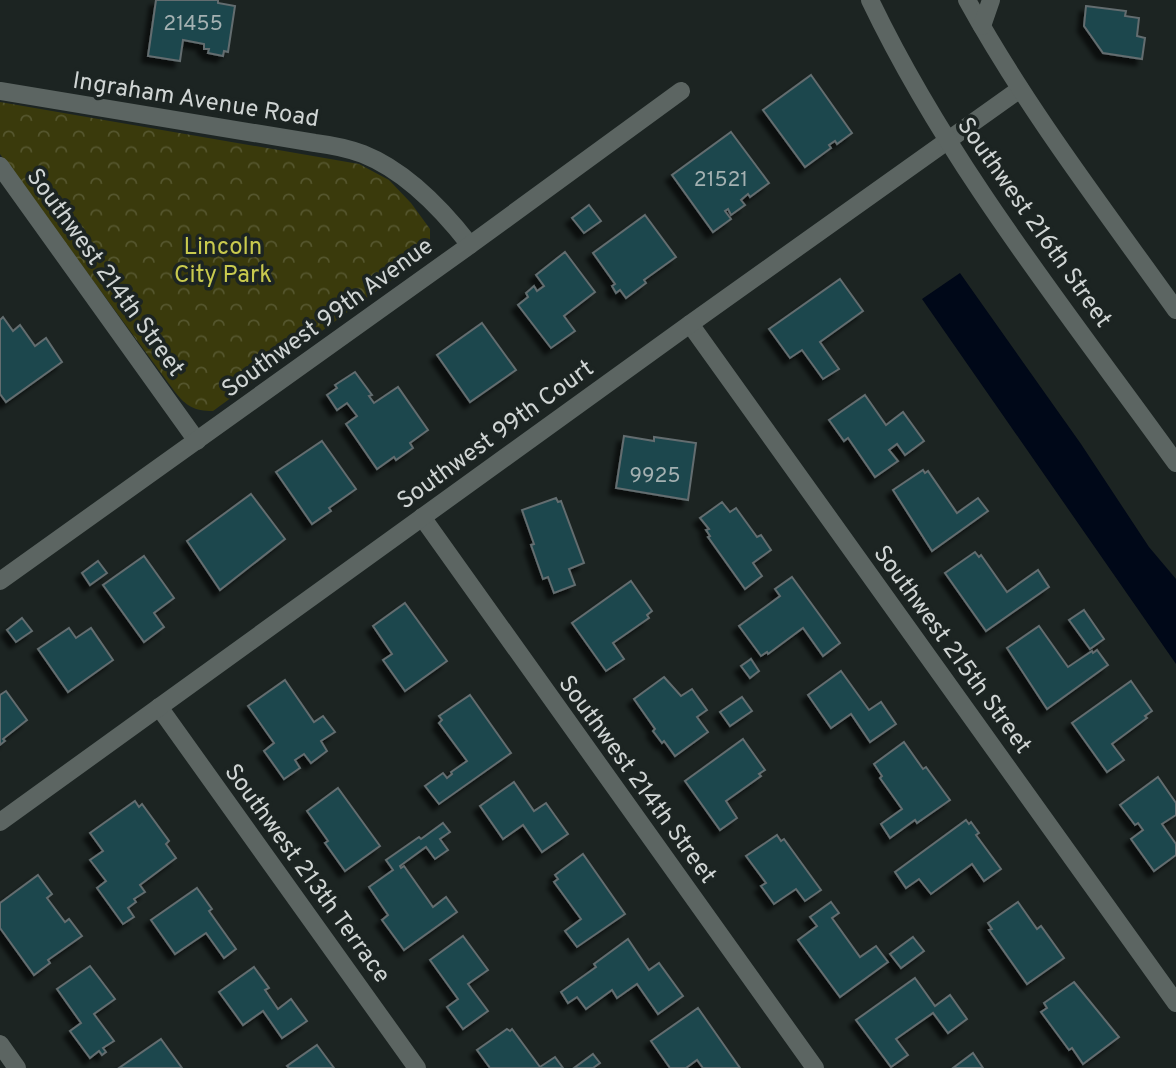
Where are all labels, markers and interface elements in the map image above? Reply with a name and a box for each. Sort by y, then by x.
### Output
house number: 21455 [163,11,223,38]
street label: Ingraham Avenue Road [70,67,321,135]
street label: Southwest 216th Street [949,112,1117,334]
street label: Southwest 214th Street [19,163,190,383]
house number: 21521 [694,167,748,194]
street label: Southwest 99th Avenue [217,232,440,405]
park label: Lincoln City Park [174,233,272,291]
street label: Southwest 99th Court [392,354,600,517]
house number: 9925 [630,463,680,490]
street label: Southwest 215th Street [866,540,1037,760]
street label: Southwest 214th Street [551,670,722,890]
street label: Southwest 213th Terrace [217,759,396,990]

